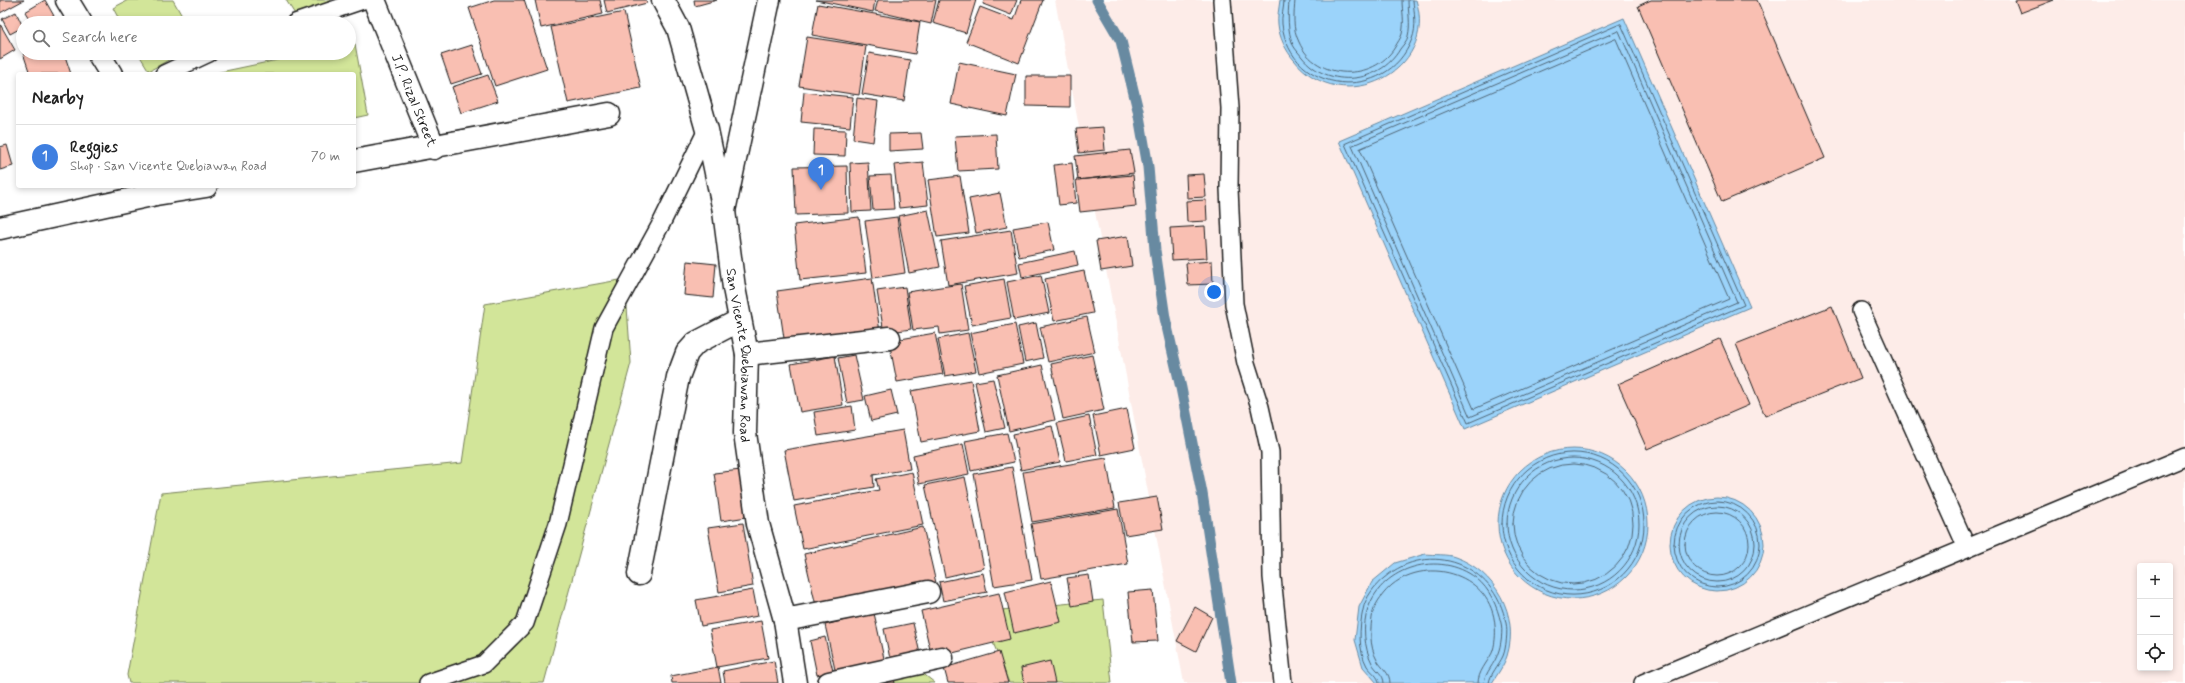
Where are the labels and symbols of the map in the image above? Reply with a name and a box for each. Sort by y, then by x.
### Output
street label: J.P. Rizal Street [387,51,441,150]
pin: 1 [808,157,834,190]
street label: San Vicente Quebiawan Road [722,267,755,444]
your location [1204,282,1224,302]

